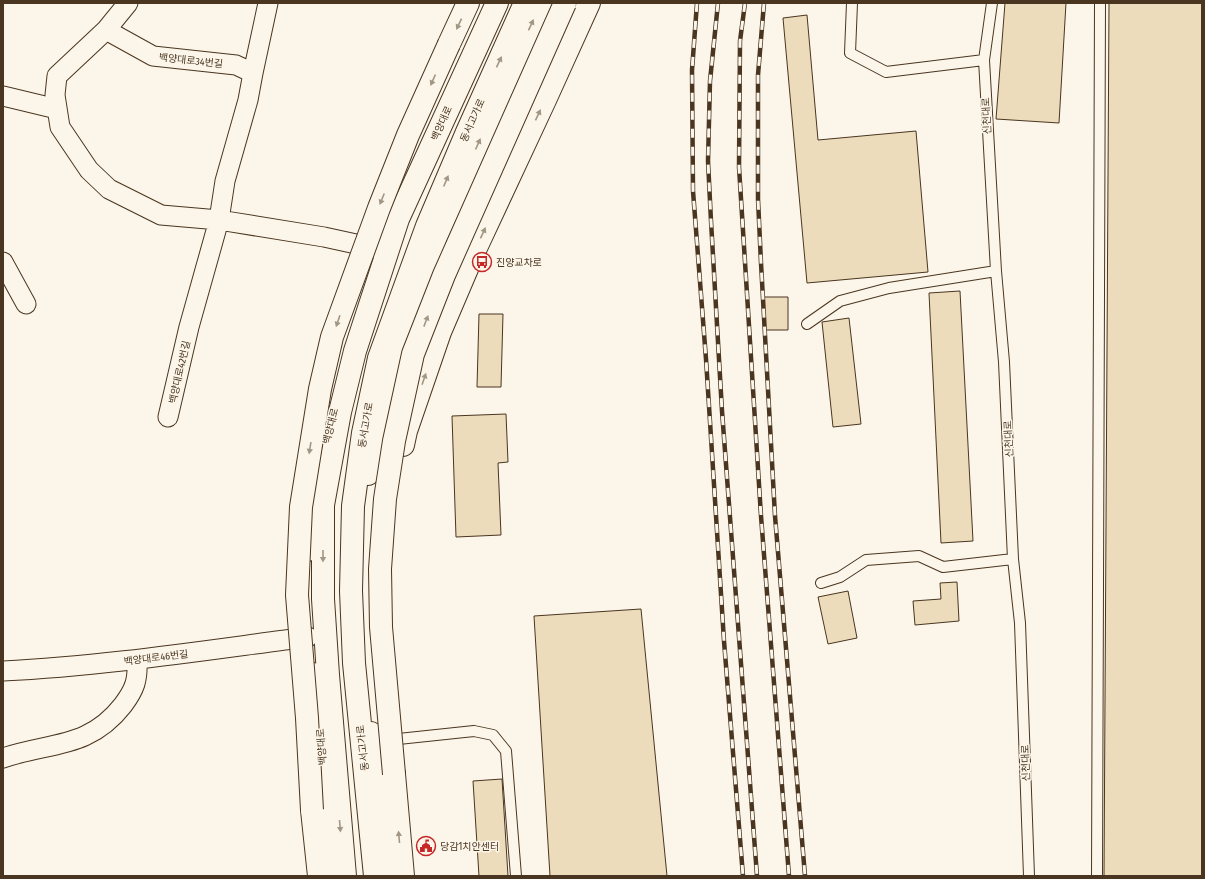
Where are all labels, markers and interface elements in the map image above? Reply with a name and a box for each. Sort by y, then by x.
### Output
one-way arrow [456,18,462,29]
one-way arrow [528,20,534,31]
street label: 백양대로34번길 [158,52,224,70]
one-way arrow [495,56,502,68]
one-way arrow [430,74,436,85]
street label: 동서고가로 [458,97,488,144]
street label: 신천대로 [980,97,994,135]
street label: 백양대로 [429,104,455,143]
one-way arrow [535,109,541,121]
one-way arrow [475,138,482,150]
one-way arrow [443,175,449,186]
one-way arrow [379,194,385,206]
one-way arrow [480,227,486,238]
bus stop icon: 진양교차로 [471,251,493,273]
place label: 진양교차로 [496,257,542,269]
one-way arrow [335,316,341,328]
one-way arrow [423,316,429,327]
street label: 백양대로42번길 [167,340,193,405]
one-way arrow [421,373,427,385]
street label: 동서고가로 [356,401,376,449]
street label: 백양대로 [321,407,341,446]
street label: 신천대로 [1002,420,1016,458]
one-way arrow [307,442,313,454]
one-way arrow [320,550,326,563]
street label: 백양대로46번길 [123,648,189,668]
street label: 동서고가로 [355,724,371,771]
street label: 백양대로 [315,728,329,766]
street label: 신천대로 [1019,744,1033,782]
one-way arrow [337,820,344,832]
one-way arrow [396,831,403,843]
public building icon: 당감1치안센터 [415,835,437,857]
place label: 당감1치안센터 [440,841,499,853]

